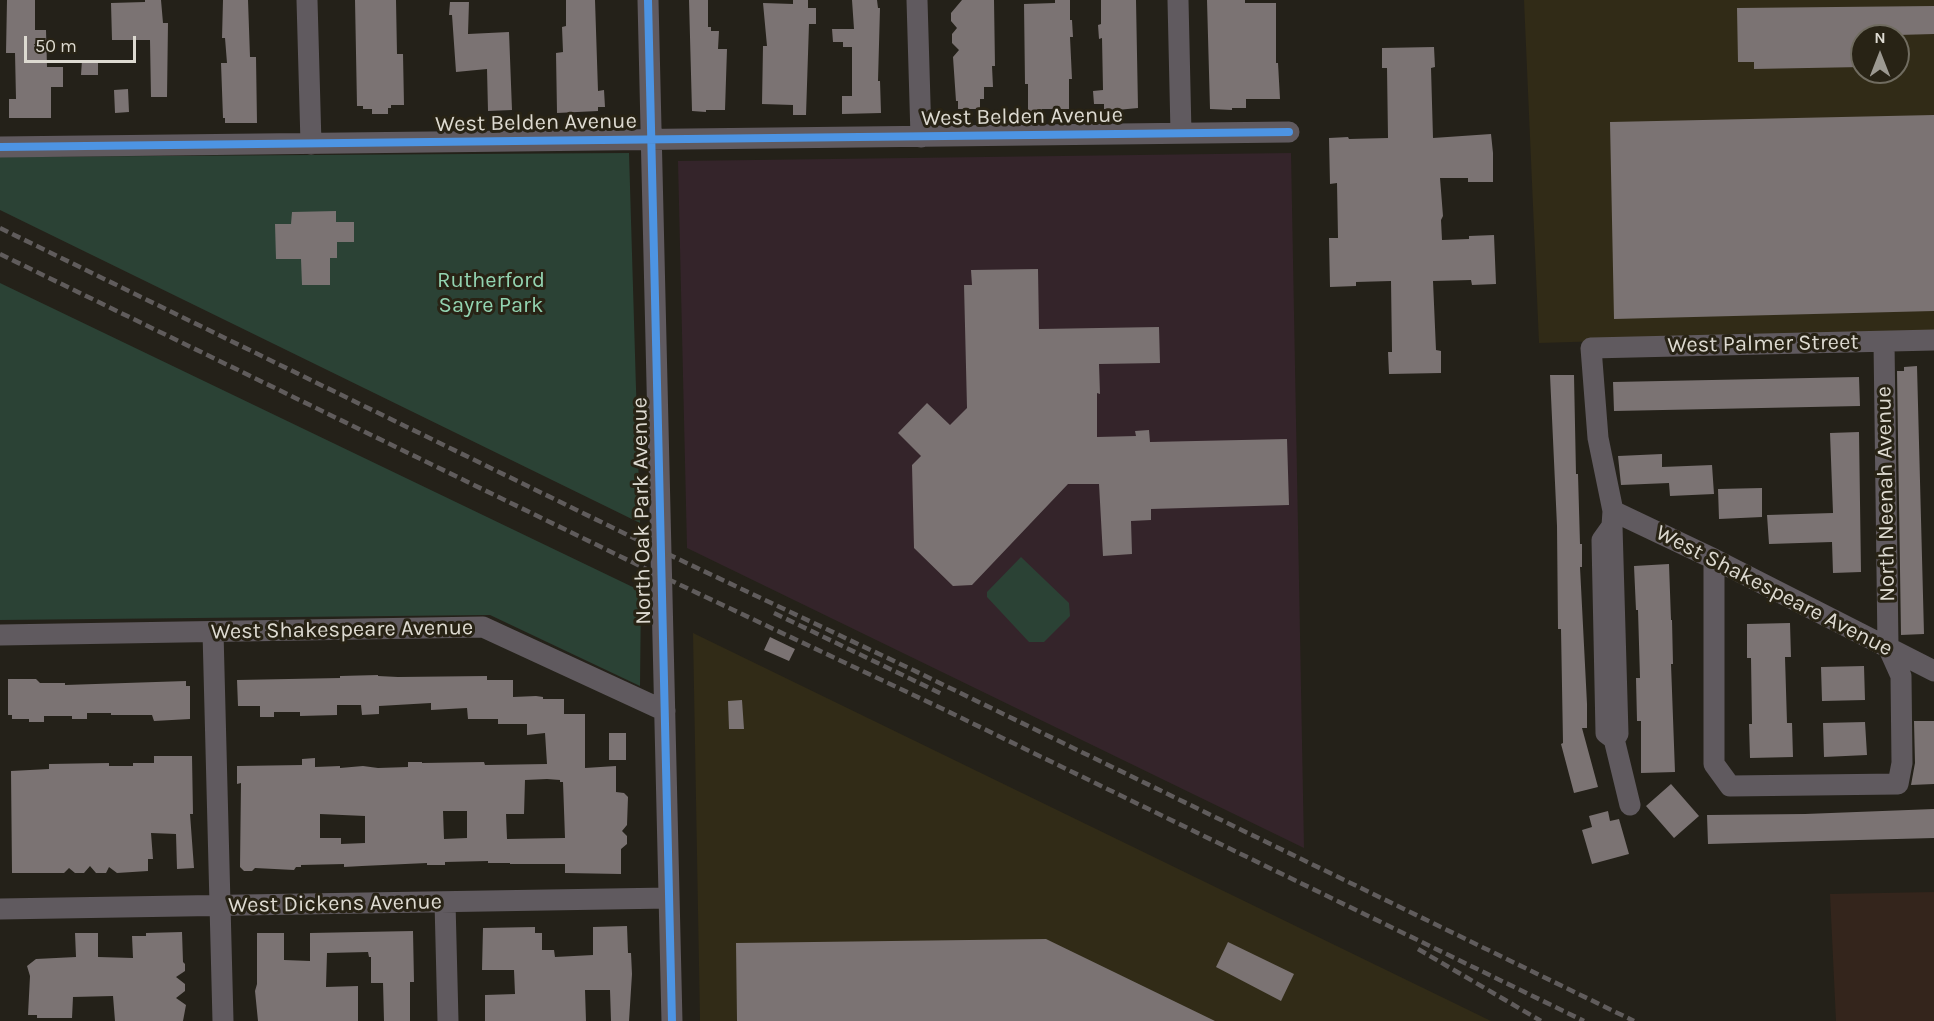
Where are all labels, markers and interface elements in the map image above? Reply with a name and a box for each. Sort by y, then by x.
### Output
scale bar [27,24,140,62]
north arrow [1850,24,1910,84]
text: N [1874,28,1886,47]
text: 50 m [35,35,77,57]
street label: West Belden Avenue [921,102,1123,132]
street label: West Belden Avenue [435,108,637,138]
park label: Rutherford Sayre Park [437,268,545,320]
street label: West Palmer Street [1667,329,1859,359]
street label: North Neenah Avenue [1871,386,1901,602]
street label: North Oak Park Avenue [627,397,657,625]
street label: West Shakespeare Avenue [1651,520,1897,662]
street label: West Shakespeare Avenue [211,615,473,645]
street label: West Dickens Avenue [228,889,442,919]

